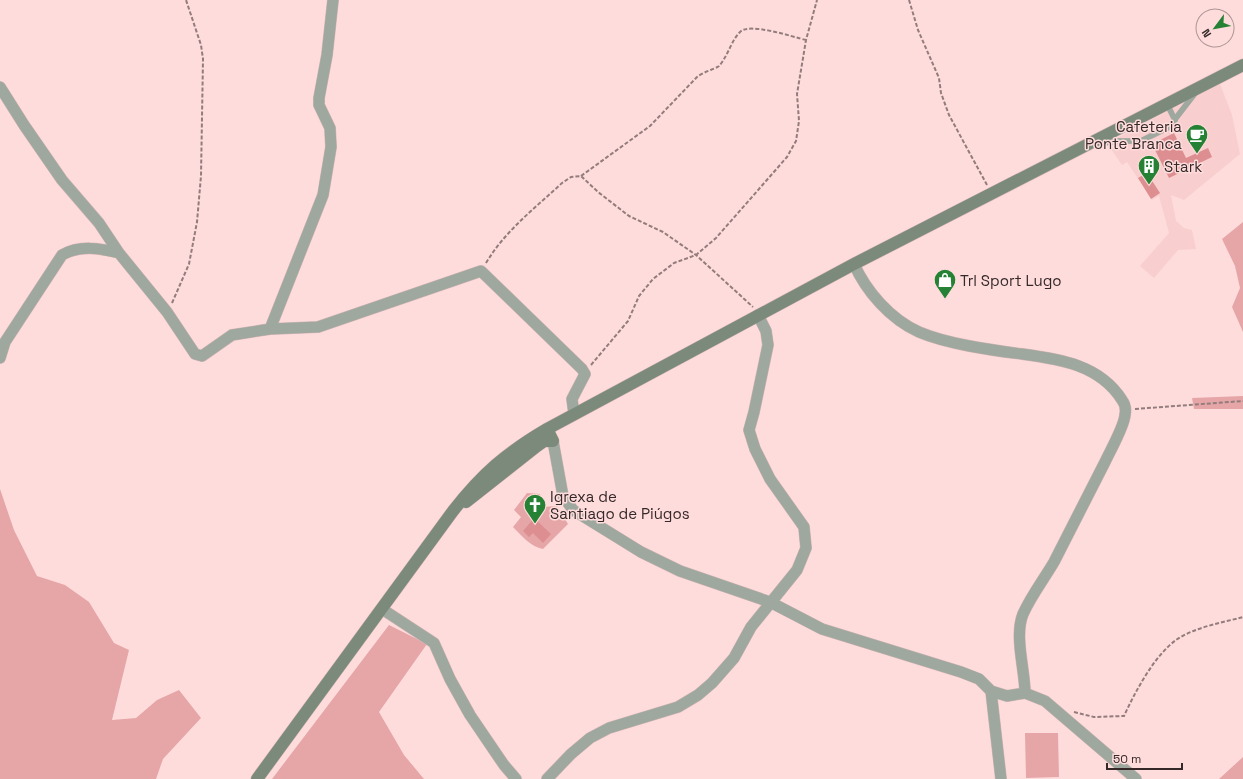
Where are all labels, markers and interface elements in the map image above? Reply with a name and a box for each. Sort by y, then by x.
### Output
north arrow [1195,8,1235,48]
text: N [1199,26,1214,40]
place label: Cafeteria Ponte Branca [1085,117,1182,153]
cafe icon: Cafeteria Ponte Branca [1184,122,1210,155]
building icon: Stark [1136,153,1162,186]
place label: Stark [1164,157,1202,176]
shop icon: Trl Sport Lugo [932,267,958,300]
place label: Trl Sport Lugo [960,271,1062,290]
place label: Igrexa de Santiago de Piúgos [550,487,690,523]
church icon: Igrexa de Santiago de Piúgos [522,492,548,525]
scale bar [1107,745,1182,771]
text: 50 m [1113,751,1141,767]

